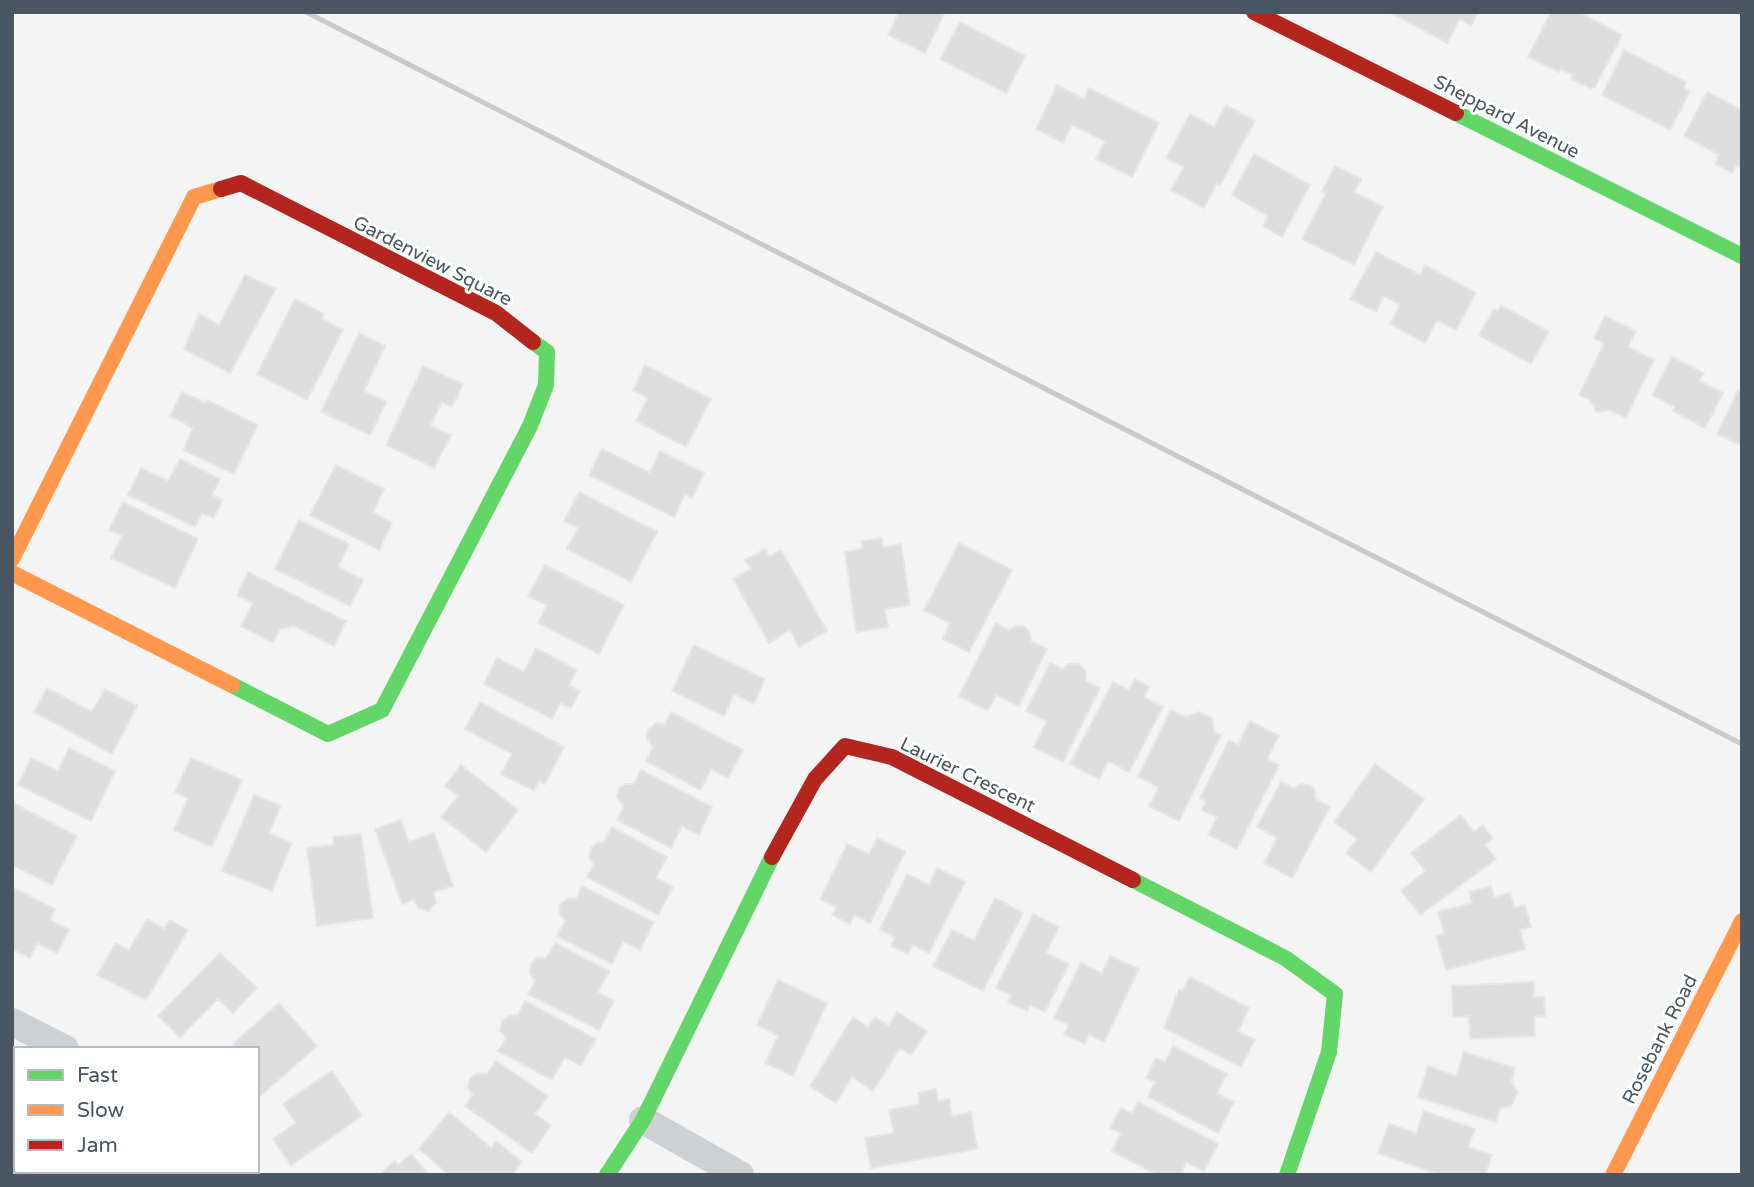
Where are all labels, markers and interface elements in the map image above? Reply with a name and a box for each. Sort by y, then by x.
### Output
street label: Sheppard Avenue [1430,71,1583,163]
street label: Gardenview Square [349,211,516,310]
street label: Laurier Crescent [896,733,1039,817]
street label: Rosebank Road [1618,971,1702,1108]
legend [14,1047,259,1173]
text: Fast [77,1063,118,1088]
text: Slow [77,1098,125,1123]
text: Jam [77,1133,118,1158]

